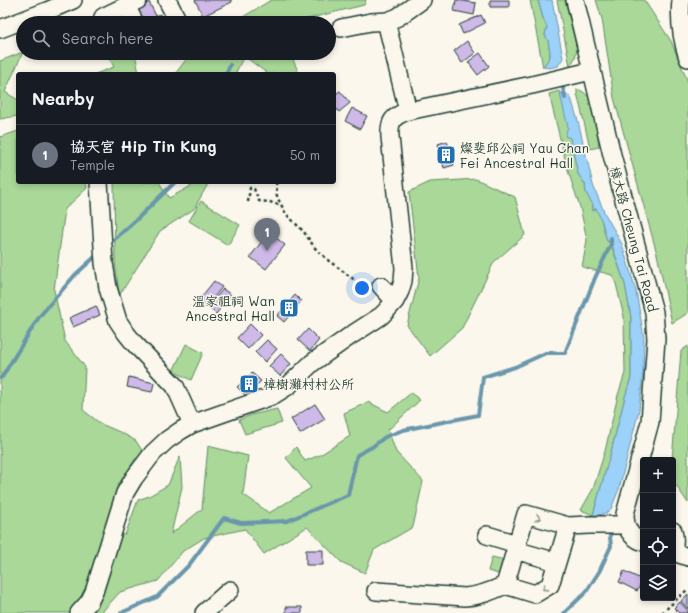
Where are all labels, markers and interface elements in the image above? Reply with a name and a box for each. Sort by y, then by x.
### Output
search box [16,16,336,60]
icon: search [30,27,52,49]
text: Search here [62,28,153,48]
text: Nearby [32,87,94,109]
text: 協天宮 Hip Tin Kung [70,136,216,156]
place label: 燦斐邱公祠 Yau Chan Fei Ancestral Hall [460,139,589,171]
building icon: 燦斐邱公祠 Yau Chan Fei Ancestral Hall [435,144,457,166]
text: 1 [42,146,48,163]
text: 50 m [290,146,320,163]
text: Temple [70,156,115,173]
street label: 樟大路 Cheung Tai Road [607,164,662,313]
pin: 1 [254,218,280,251]
your location [352,278,372,298]
place label: 溫家祖祠 Wan Ancestral Hall [185,292,275,324]
building icon: 溫家祖祠 Wan Ancestral Hall [278,297,300,319]
building icon: 樟樹灘村村公所 [238,373,260,395]
place label: 樟樹灘村村公所 [263,375,354,392]
map controls [640,457,676,601]
button: + [640,457,676,493]
button: − [640,493,676,529]
one-way arrow [535,513,542,522]
button: locate [640,529,676,565]
button: layers [640,565,676,601]
one-way arrow [542,583,549,590]

